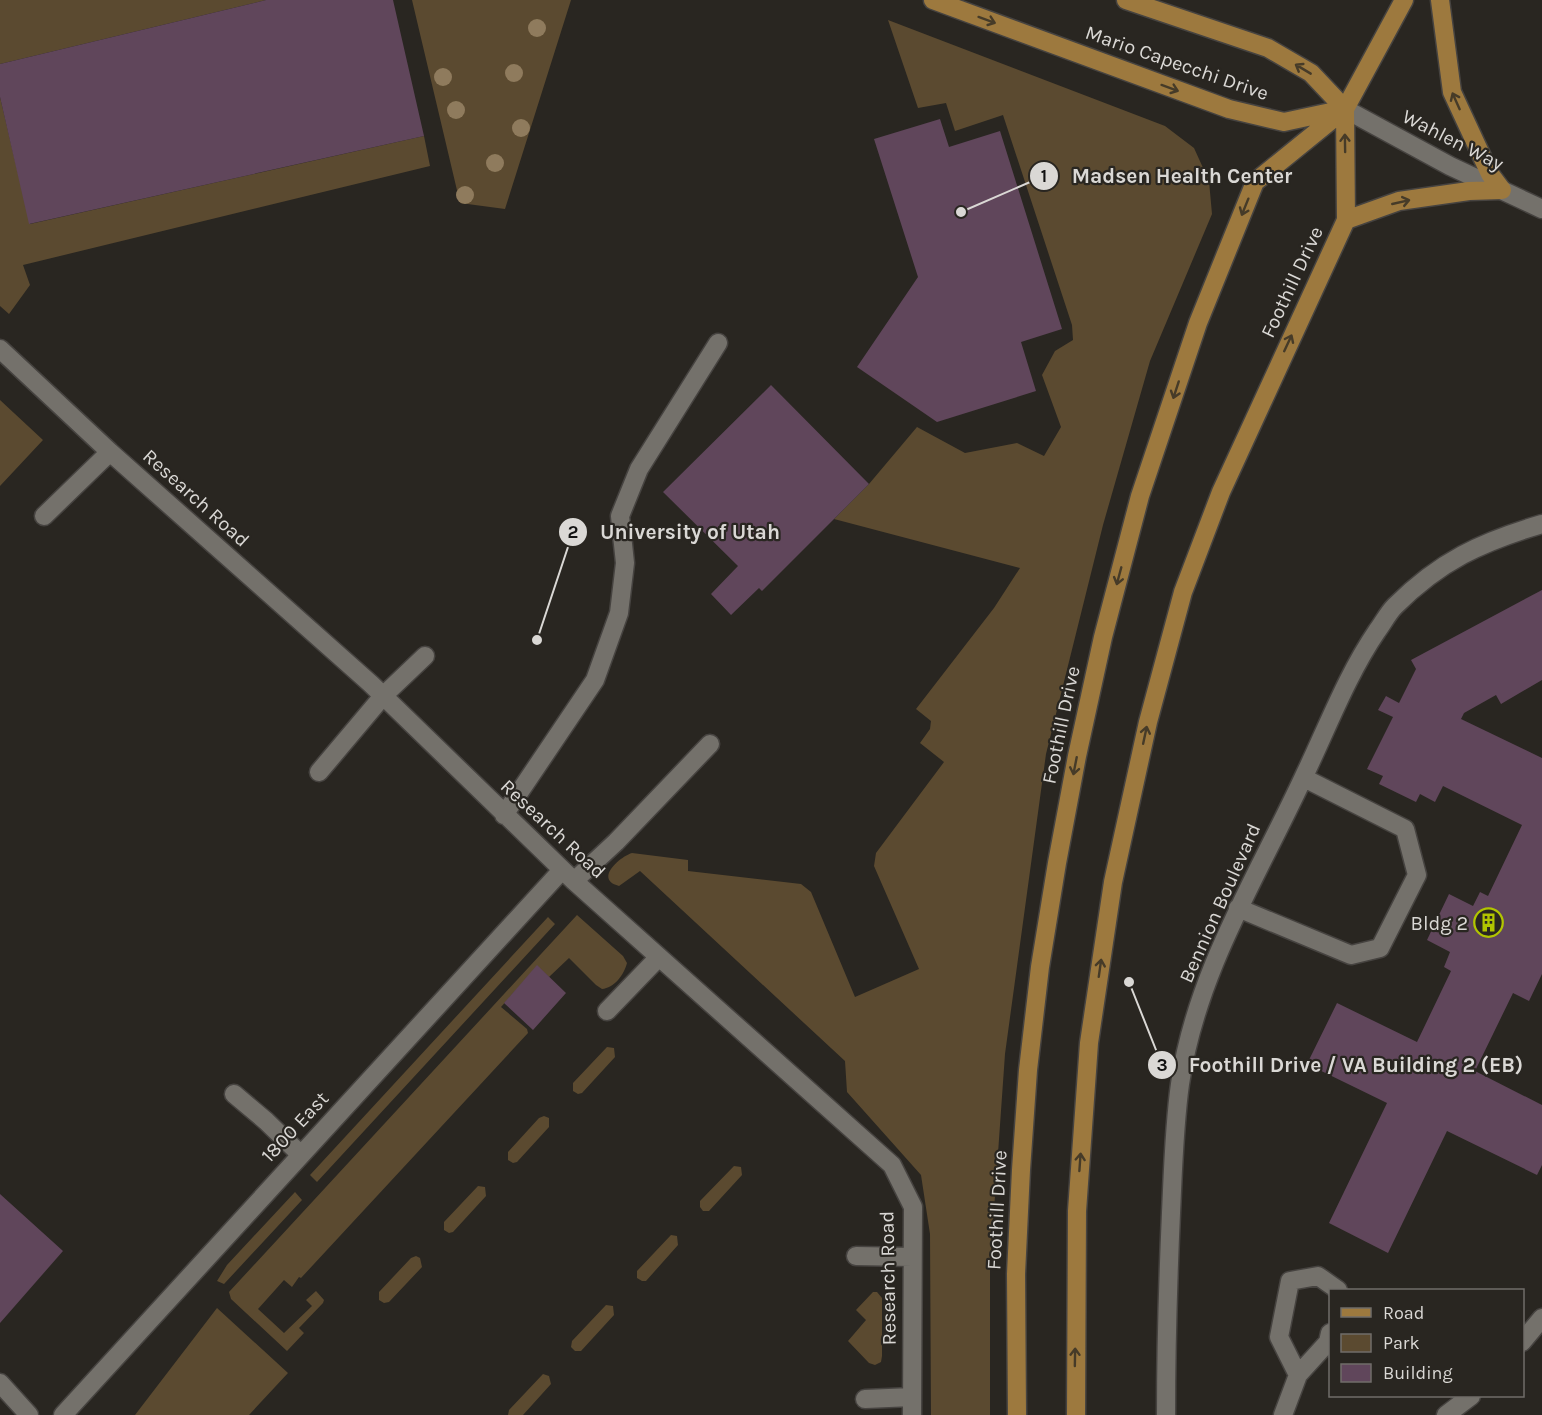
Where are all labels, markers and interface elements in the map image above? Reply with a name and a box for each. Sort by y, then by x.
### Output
one-way arrow [978,16,996,27]
street label: Mario Capecchi Drive [1082,21,1272,105]
one-way arrow [1295,62,1312,74]
one-way arrow [1161,83,1179,94]
one-way arrow [1449,92,1461,110]
street label: Wahlen Way [1399,105,1507,175]
one-way arrow [1339,134,1351,154]
callout: Madsen Health Center [1029,156,1304,195]
text: Madsen Health Center [1072,164,1293,188]
text: 1 [1041,165,1047,187]
one-way arrow [1391,195,1410,207]
one-way arrow [1239,198,1250,216]
street label: Foothill Drive [1256,223,1328,341]
one-way arrow [1283,334,1295,352]
one-way arrow [1169,380,1180,398]
street label: Research Road [138,444,254,552]
callout: University of Utah [558,512,792,551]
text: University of Utah [600,520,780,544]
text: 2 [568,521,578,543]
one-way arrow [1113,566,1125,585]
street label: Foothill Drive [1037,664,1085,786]
one-way arrow [1140,726,1152,745]
one-way arrow [1069,756,1080,775]
street label: Research Road [496,775,610,883]
street label: Bennion Boulevard [1175,820,1265,986]
building icon: Bldg 2 [1473,907,1505,939]
place label: Bldg 2 [1410,912,1468,935]
one-way arrow [1095,958,1106,978]
callout: Foothill Drive / VA Building 2 (EB) [1147,1046,1536,1085]
text: Foothill Drive / VA Building 2 (EB) [1189,1053,1523,1077]
text: 3 [1156,1054,1168,1076]
street label: 1800 East [257,1087,334,1167]
street label: Foothill Drive [982,1149,1012,1271]
one-way arrow [1075,1152,1086,1172]
street label: Research Road [875,1210,901,1346]
legend [1329,1289,1524,1397]
text: Road [1383,1302,1424,1324]
text: Park [1383,1332,1420,1354]
one-way arrow [1069,1347,1080,1367]
text: Building [1383,1362,1453,1384]

